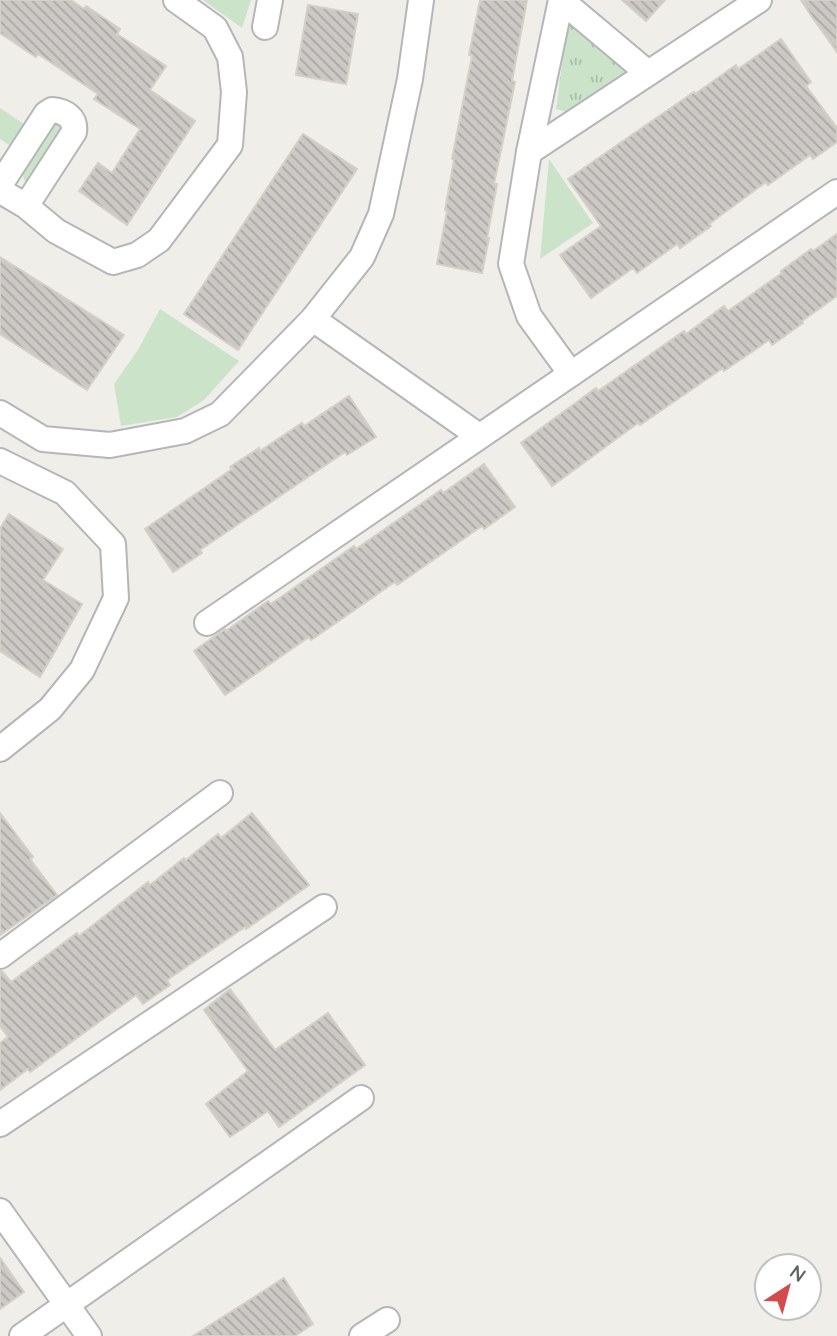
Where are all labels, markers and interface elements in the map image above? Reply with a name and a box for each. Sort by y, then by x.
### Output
north arrow [753,1252,823,1322]
text: N [785,1259,811,1287]

